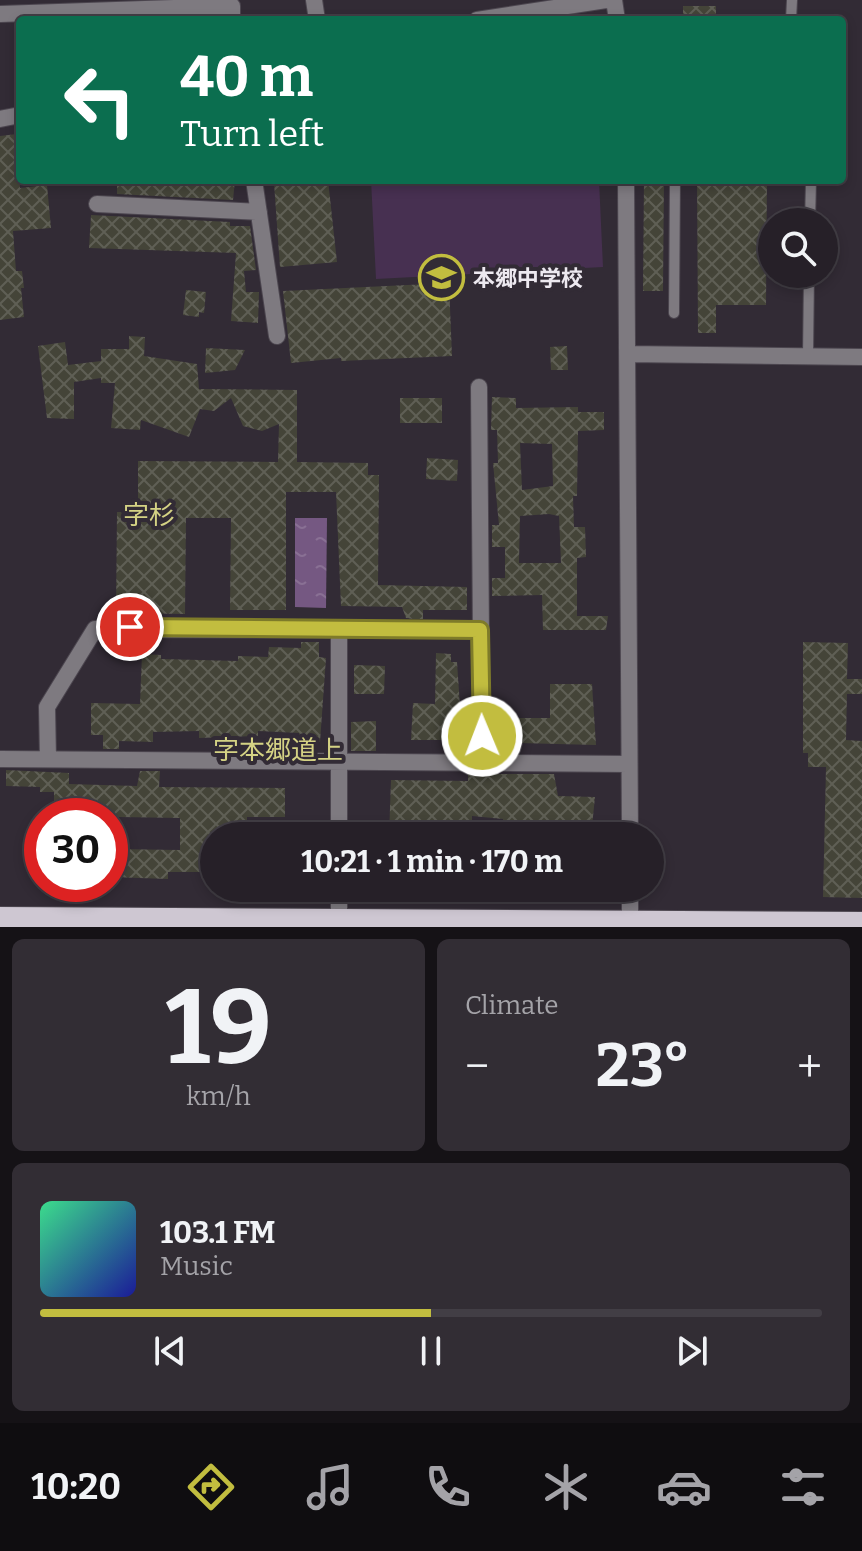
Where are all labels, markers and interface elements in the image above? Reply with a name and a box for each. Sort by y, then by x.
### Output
text: 40 m [180,44,313,111]
icon: left [48,48,152,152]
text: Turn left [180,112,324,156]
map controls [758,208,838,288]
button: search [758,208,838,288]
school or university icon: 本郷中学校 [418,254,466,302]
place label: 本郷中学校 [473,265,583,292]
district label: 字杉 [123,500,175,531]
pin [96,593,164,661]
icon: arrive [108,605,152,649]
position arrow [440,694,524,778]
district label: 字本郷道上 [213,735,343,766]
speed limit sign: 30 [24,798,128,902]
text: 10:21 · 1 min · 170 m [301,844,563,880]
text: 19 [165,966,272,1091]
text: Climate [465,990,559,1021]
text: 23° [596,1030,690,1102]
text: − [465,1040,489,1093]
text: + [797,1040,822,1093]
text: km/h [186,1081,251,1112]
text: 103.1 FM [160,1215,275,1251]
text: Music [160,1251,233,1282]
icon: previous [148,1329,192,1373]
icon: pause [409,1329,453,1373]
icon: next [670,1329,714,1373]
icon: directions [183,1459,239,1515]
icon: music [302,1459,358,1515]
icon: phone [420,1459,476,1515]
icon: climate [538,1459,594,1515]
icon: car [656,1459,712,1515]
icon: filters [775,1459,831,1515]
text: 10:20 [31,1465,121,1509]

